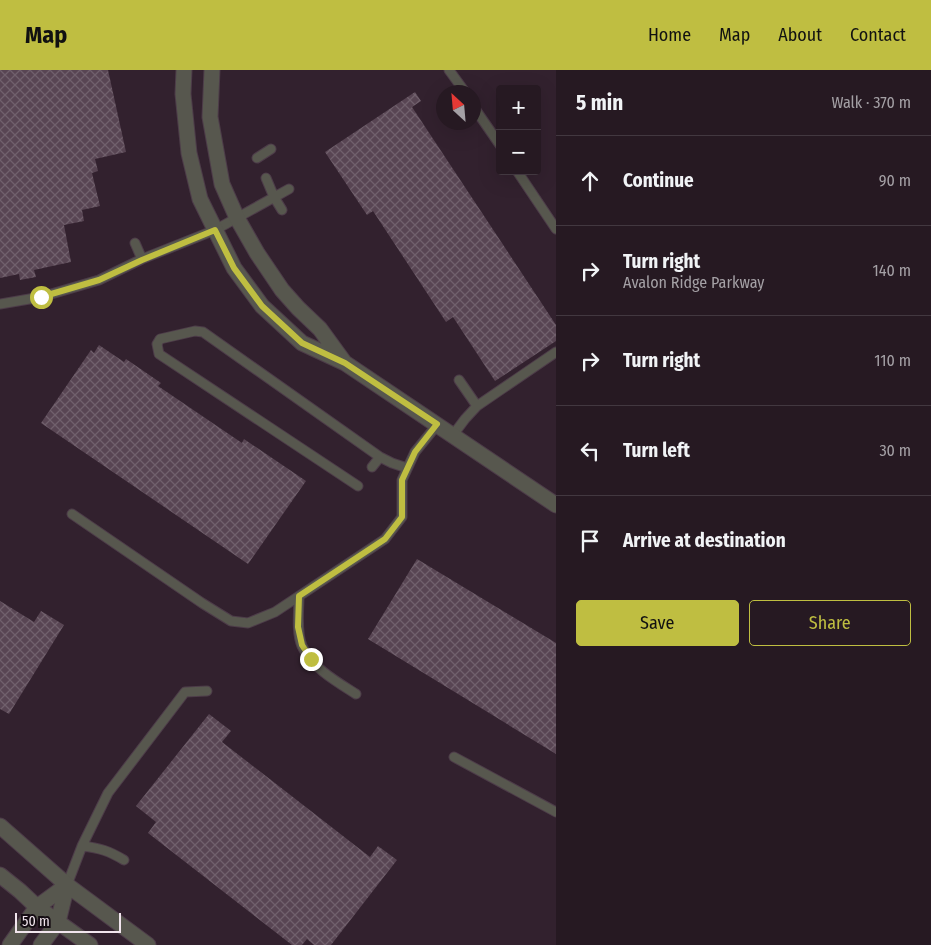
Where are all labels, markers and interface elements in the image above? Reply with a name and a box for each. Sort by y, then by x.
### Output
text: Map [25,21,67,49]
text: Home [648,24,691,46]
text: Map [719,24,750,46]
text: About [778,24,822,46]
text: Contact [850,24,906,46]
north arrow [436,85,481,130]
map controls [496,85,541,175]
button: + [496,85,541,130]
text: 5 min [576,90,623,116]
text: Walk · 370 m [831,93,911,112]
button: − [496,130,541,175]
icon: ahead [576,167,604,195]
text: Continue [623,169,694,192]
text: 90 m [879,171,911,190]
text: Turn right [623,250,700,273]
icon: right [576,257,604,285]
text: 140 m [873,261,911,280]
text: Avalon Ridge Parkway [623,273,764,292]
route start [30,286,53,309]
icon: right [576,347,604,375]
text: Turn right [623,349,700,372]
text: 110 m [874,351,911,370]
icon: left [576,437,604,465]
text: Turn left [623,439,690,462]
text: 30 m [879,441,911,460]
icon: arrive [576,527,604,555]
text: Arrive at destination [623,529,786,552]
button: Save [576,600,739,646]
button: Share [749,600,911,646]
route end [300,648,323,671]
scale bar [15,910,121,933]
text: 50 m [22,913,50,930]

